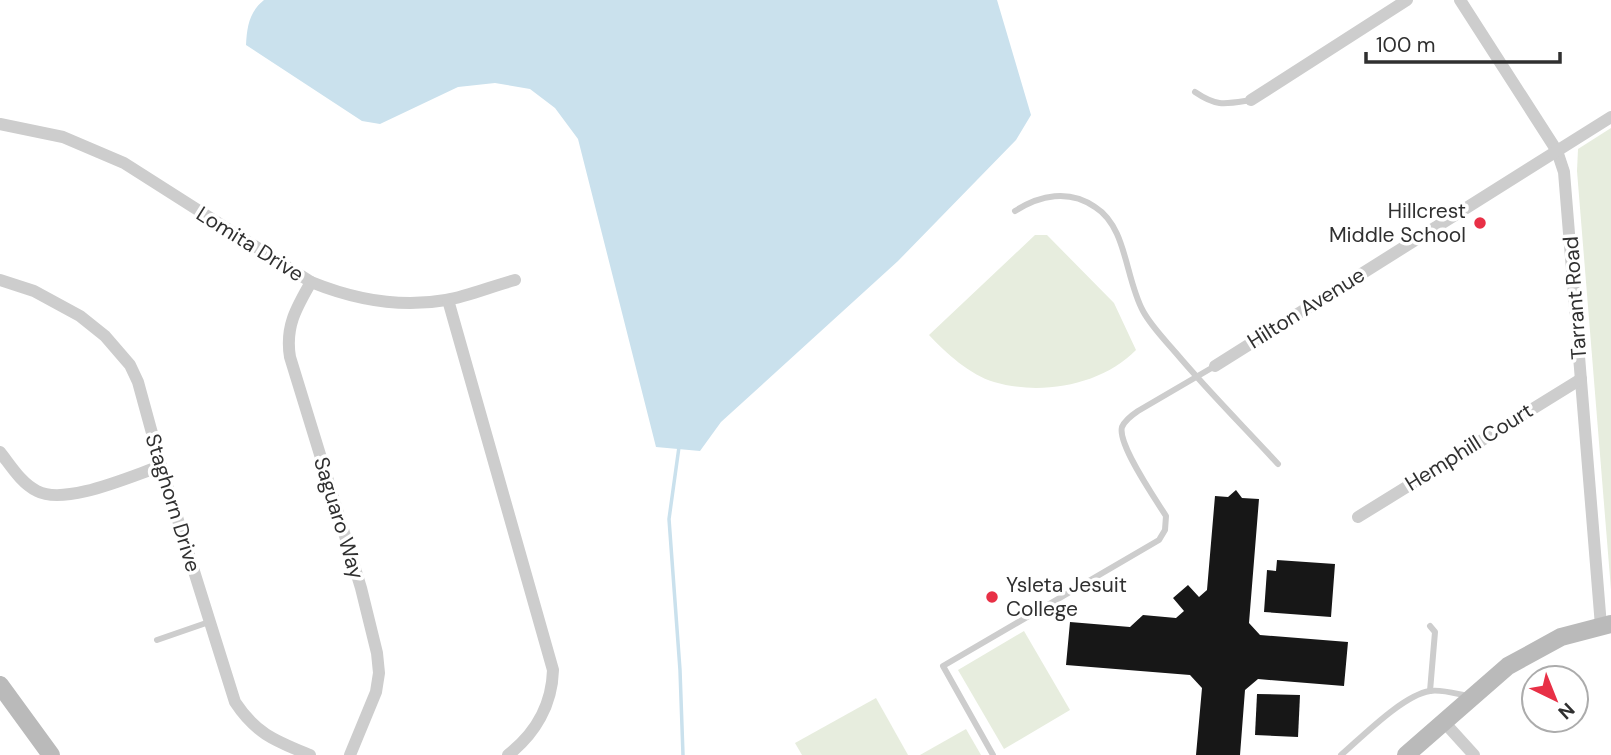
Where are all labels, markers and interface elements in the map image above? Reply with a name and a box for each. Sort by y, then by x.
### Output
scale bar [1366,21,1560,65]
text: 100 m [1376,31,1436,59]
place label: Hillcrest Middle School [1329,197,1466,249]
street label: Lomita Drive [191,200,309,288]
marker: Hillcrest Middle School [1472,215,1488,231]
street label: Tarrant Road [1557,235,1593,361]
street label: Hilton Avenue [1242,261,1370,355]
street label: Hemphill Court [1400,397,1538,497]
street label: Staghorn Drive [139,430,207,576]
street label: Saguaro Way [307,454,371,583]
place label: Ysleta Jesuit College [1006,571,1127,623]
marker: Ysleta Jesuit College [984,589,1000,605]
north arrow [1520,664,1590,734]
text: N [1553,697,1580,725]

